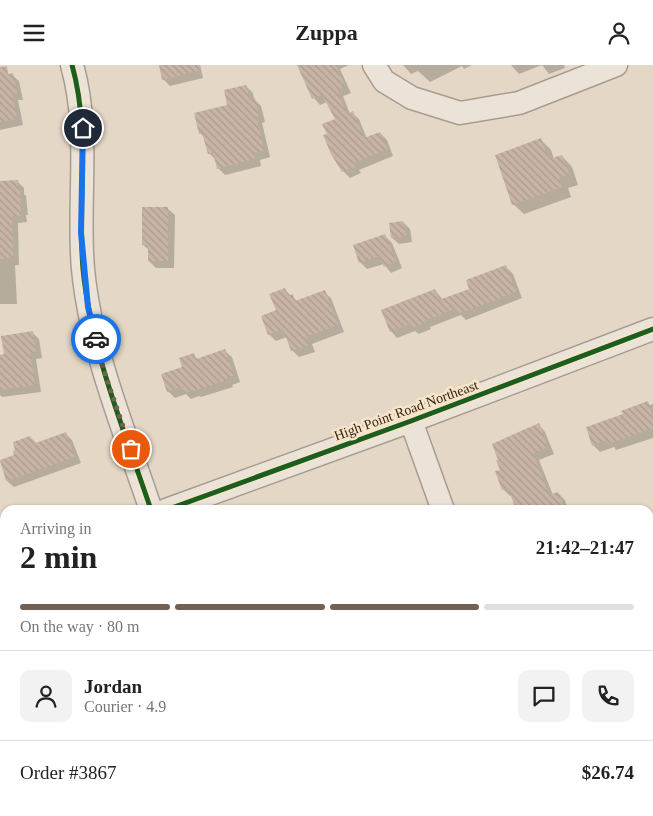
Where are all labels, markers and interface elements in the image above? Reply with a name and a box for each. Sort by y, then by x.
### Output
icon: menu [20,19,48,47]
icon: person [605,19,633,47]
text: Zuppa [295,20,358,45]
pin [62,107,104,149]
icon: home [69,114,97,142]
courier [71,314,121,364]
icon: car [82,325,110,353]
street label: High Point Road Northeast [332,377,480,444]
pin [110,428,152,470]
icon: bag [117,435,145,463]
text: Arriving in [20,520,92,537]
text: 21:42–21:47 [536,537,634,558]
text: 2 min [20,539,97,575]
text: On the way · 80 m [20,618,140,635]
button: person [20,670,72,722]
button: chat [518,670,570,722]
button: phone [582,670,634,722]
text: Jordan [84,676,142,697]
text: Courier · 4.9 [84,698,166,715]
text: Order #3867 [20,762,117,783]
text: $26.74 [582,762,634,783]

